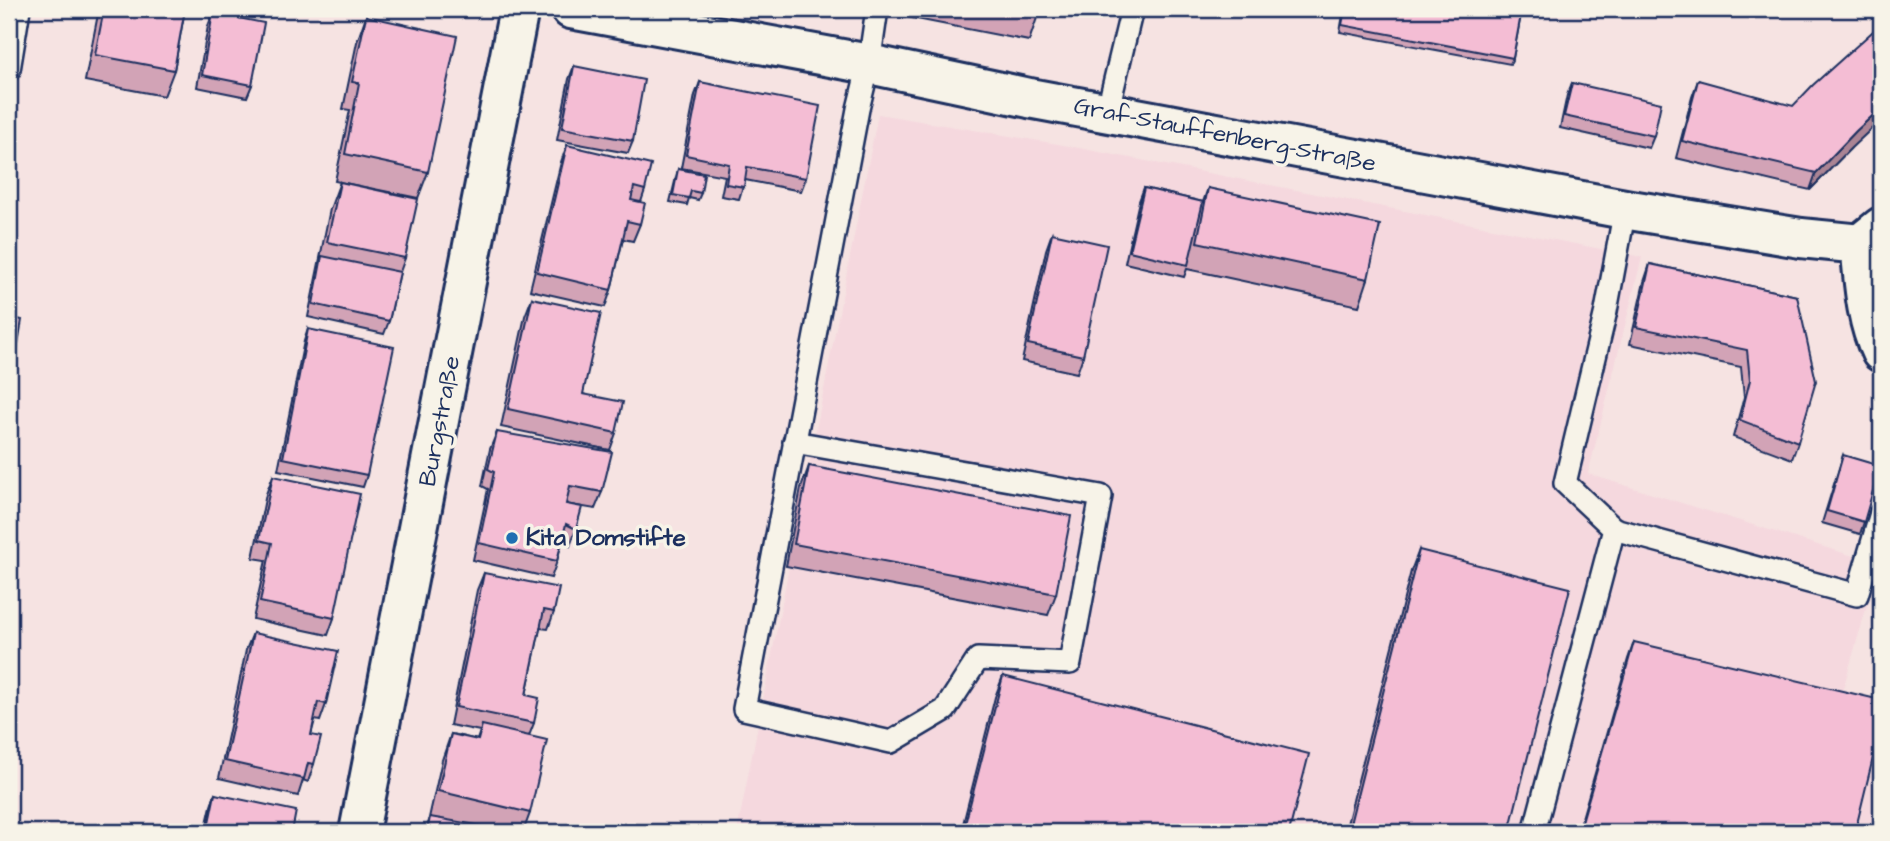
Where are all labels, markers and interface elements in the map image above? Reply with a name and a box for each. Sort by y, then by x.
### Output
street label: Graf-Stauffenberg-Straße [1071,89,1379,182]
street label: Burgstraße [411,353,470,489]
place label: Kita Domstifte [526,521,686,555]
marker: Kita Domstifte [504,530,520,546]

